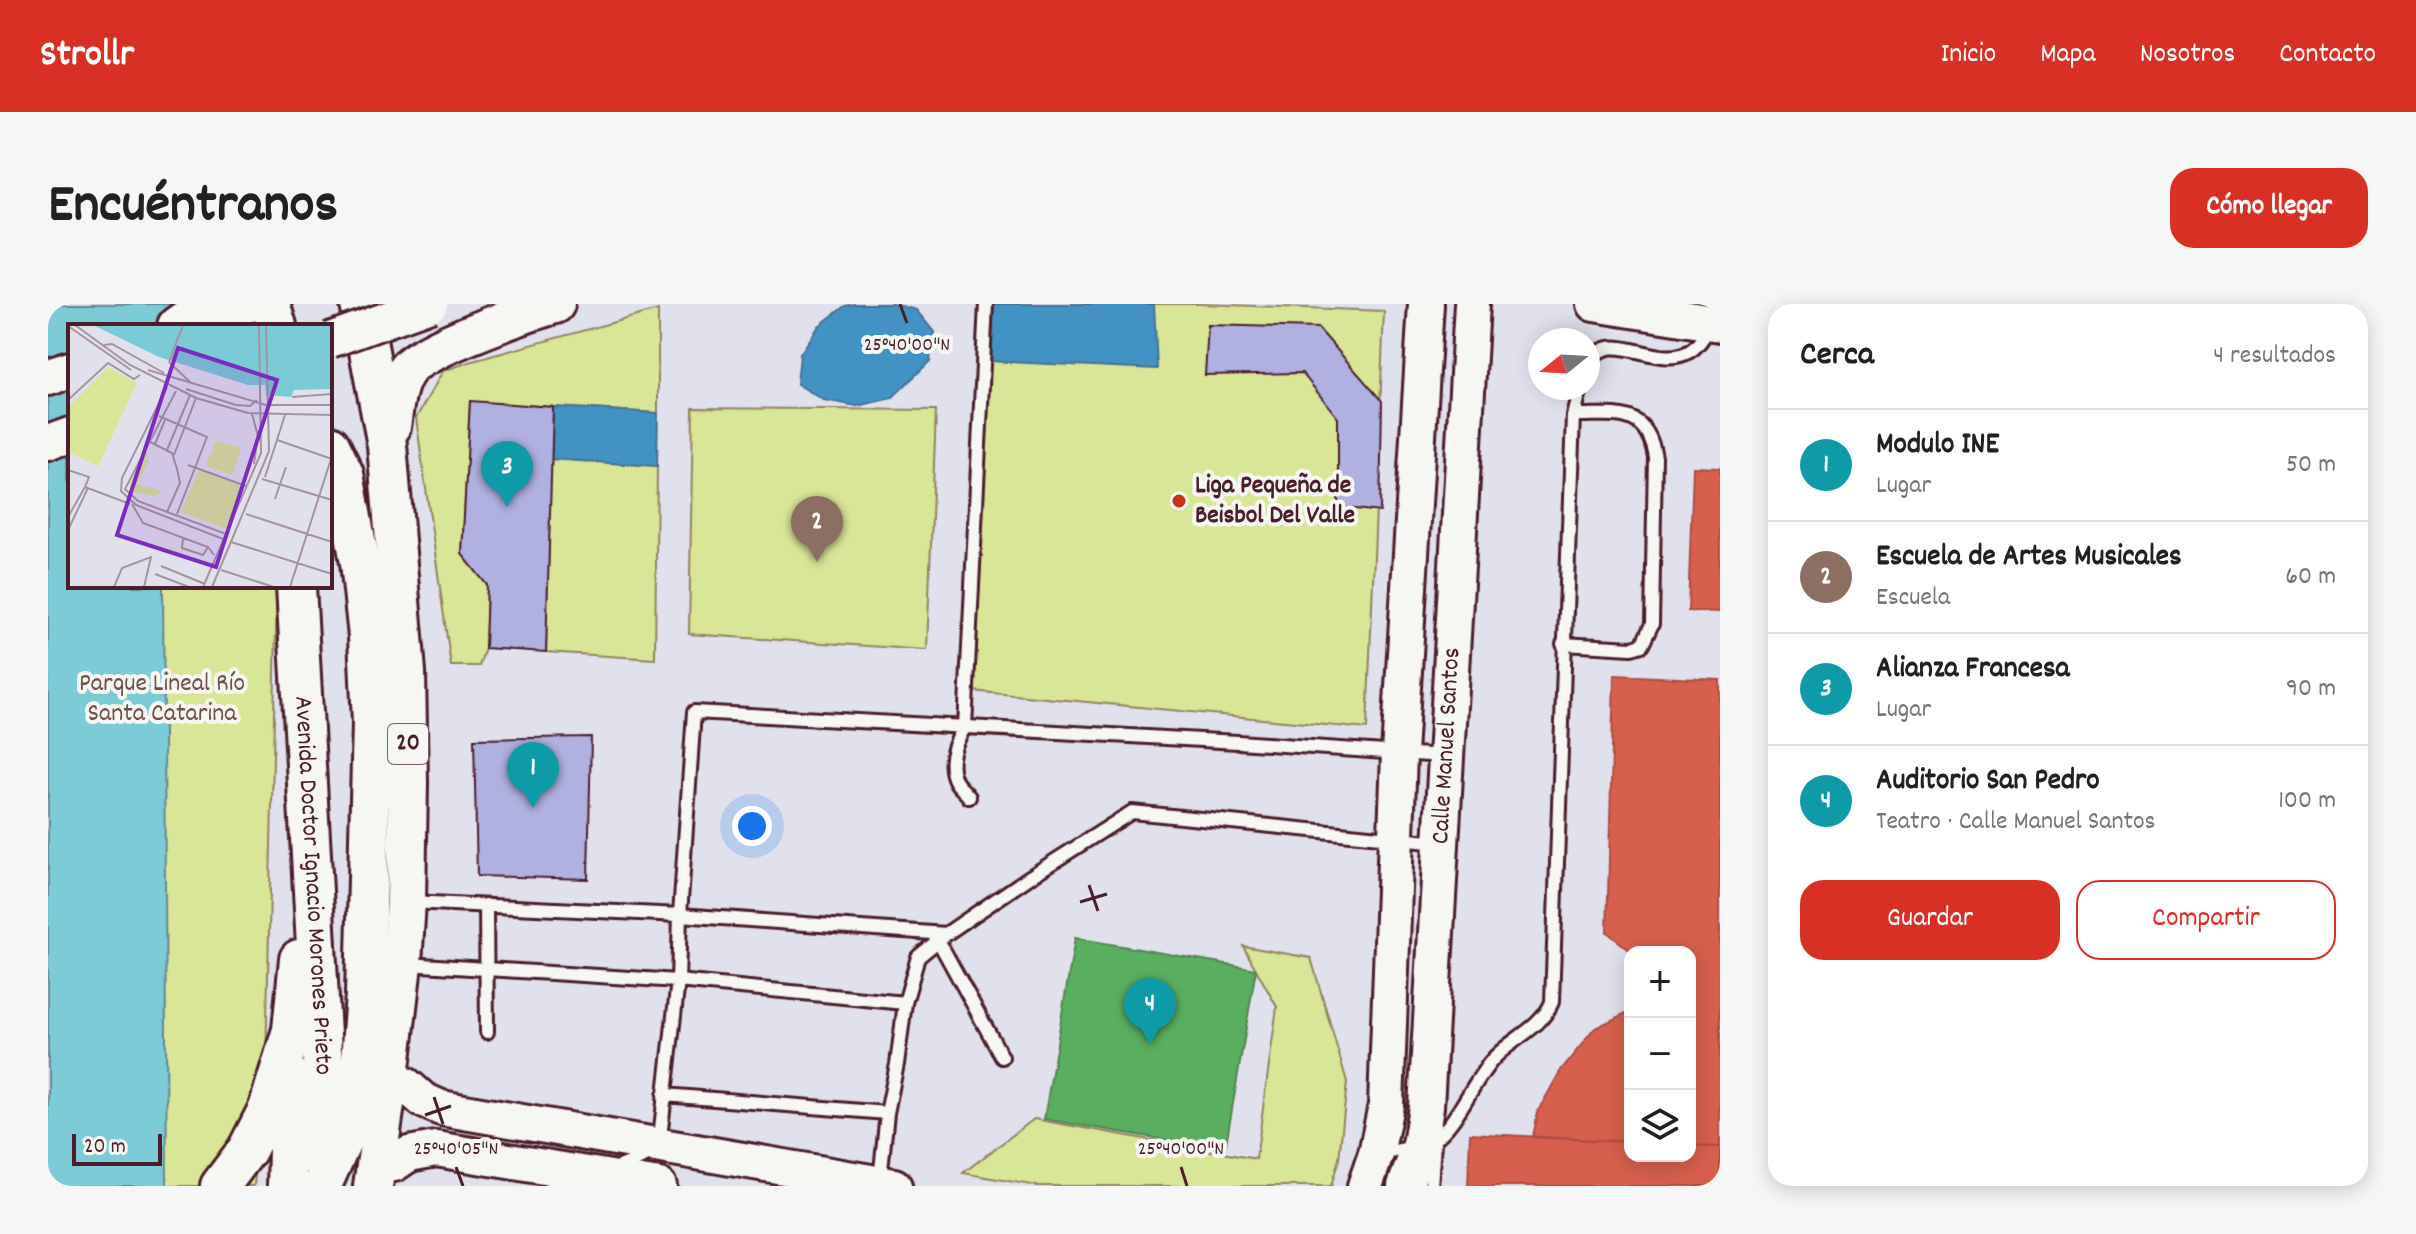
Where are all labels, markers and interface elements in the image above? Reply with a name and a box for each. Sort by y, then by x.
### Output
text: Strollr [40,29,134,84]
text: Inicio [1941,36,1996,76]
text: Mapa [2040,36,2096,76]
text: Nosotros [2140,36,2235,76]
text: Contacto [2279,36,2376,76]
text: Encuéntranos [48,168,338,248]
button: Cómo llegar [2170,168,2368,248]
inset map [68,324,332,588]
north arrow [1528,328,1600,400]
text: 25°40'00"N [864,332,950,360]
text: Cerca [1800,332,1874,381]
text: 4 resultados [2213,338,2336,375]
text: Modulo INE [1876,425,1999,468]
pin: 3 [481,441,533,507]
text: 1 [1823,447,1829,484]
text: 50 m [2286,447,2336,484]
place label: Liga Pequeña de Beisbol Del Valle [1195,468,1355,535]
text: Lugar [1876,468,1931,505]
marker: Liga Pequeña de Beisbol Del Valle [1170,492,1188,510]
pin: 2 [791,496,843,562]
text: Escuela de Artes Musicales [1876,537,2182,580]
text: 2 [1820,559,1832,596]
text: 60 m [2285,559,2336,596]
text: Escuela [1876,580,1950,617]
street label: Calle Manuel Santos [1423,646,1471,845]
text: Alianza Francesa [1876,649,2070,692]
park label: Parque Lineal Río Santa Catarina [79,666,245,733]
text: 3 [1820,671,1832,708]
text: 90 m [2286,671,2336,708]
text: Lugar [1876,692,1931,729]
street label: Avenida Doctor Ignacio Morones Prieto [284,695,342,1076]
road number: 20 [388,724,428,764]
pin: 1 [507,742,559,808]
text: Auditorio San Pedro [1876,761,2100,804]
text: 4 [1821,783,1831,820]
text: 100 m [2278,783,2336,820]
text: Teatro · Calle Manuel Santos [1876,804,2156,841]
your location [732,806,772,846]
button: Guardar [1800,880,2060,960]
button: Compartir [2076,880,2336,960]
map controls [1624,946,1696,1162]
button: + [1624,946,1696,1018]
pin: 4 [1124,978,1176,1044]
button: − [1624,1018,1696,1090]
button: layers [1624,1090,1696,1162]
scale bar [72,1130,162,1166]
text: 20 m [84,1132,126,1163]
text: 25°40'05"N [414,1136,498,1164]
text: 25°40'00"N [1138,1136,1224,1164]

